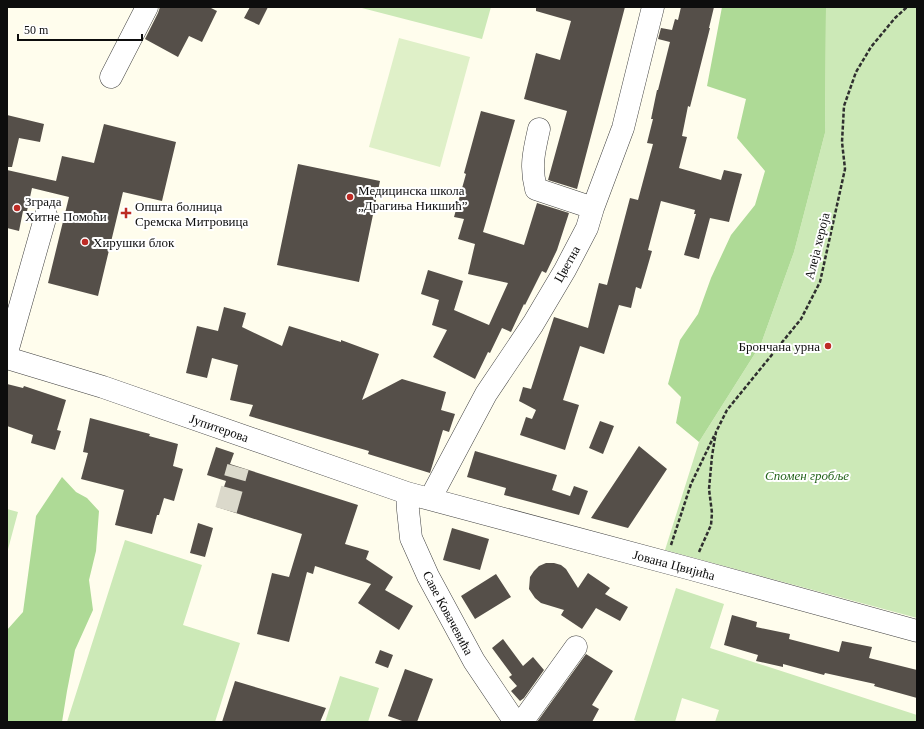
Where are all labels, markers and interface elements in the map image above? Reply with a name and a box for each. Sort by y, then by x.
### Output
scale bar [18,16,142,42]
text: 50 m [24,23,49,37]
place label: Медицинска школа „Драгиња Никшић” [358,183,468,213]
marker: Медицинска школа „Драгиња Никшић” [345,192,355,202]
place label: Зграда Хитне Помоћи [25,194,107,224]
place label: Општа болница Сремска Митровица [135,199,248,229]
marker: Зграда Хитне Помоћи [12,203,22,213]
marker: Општа болница Сремска Митровица [120,207,132,219]
street label: Алеја хероја [801,211,833,281]
place label: Хирушки блок [93,235,175,250]
marker: Хирушки блок [80,237,90,247]
street label: Цветна [551,243,583,285]
place label: Брончана урна [739,339,820,354]
marker: Брончана урна [823,341,833,351]
street label: Јупитерова [187,411,251,445]
park label: Спомен гробље [765,468,849,483]
street label: Јована Цвијића [631,547,717,583]
street label: Саве Ковачевића [420,568,477,658]

